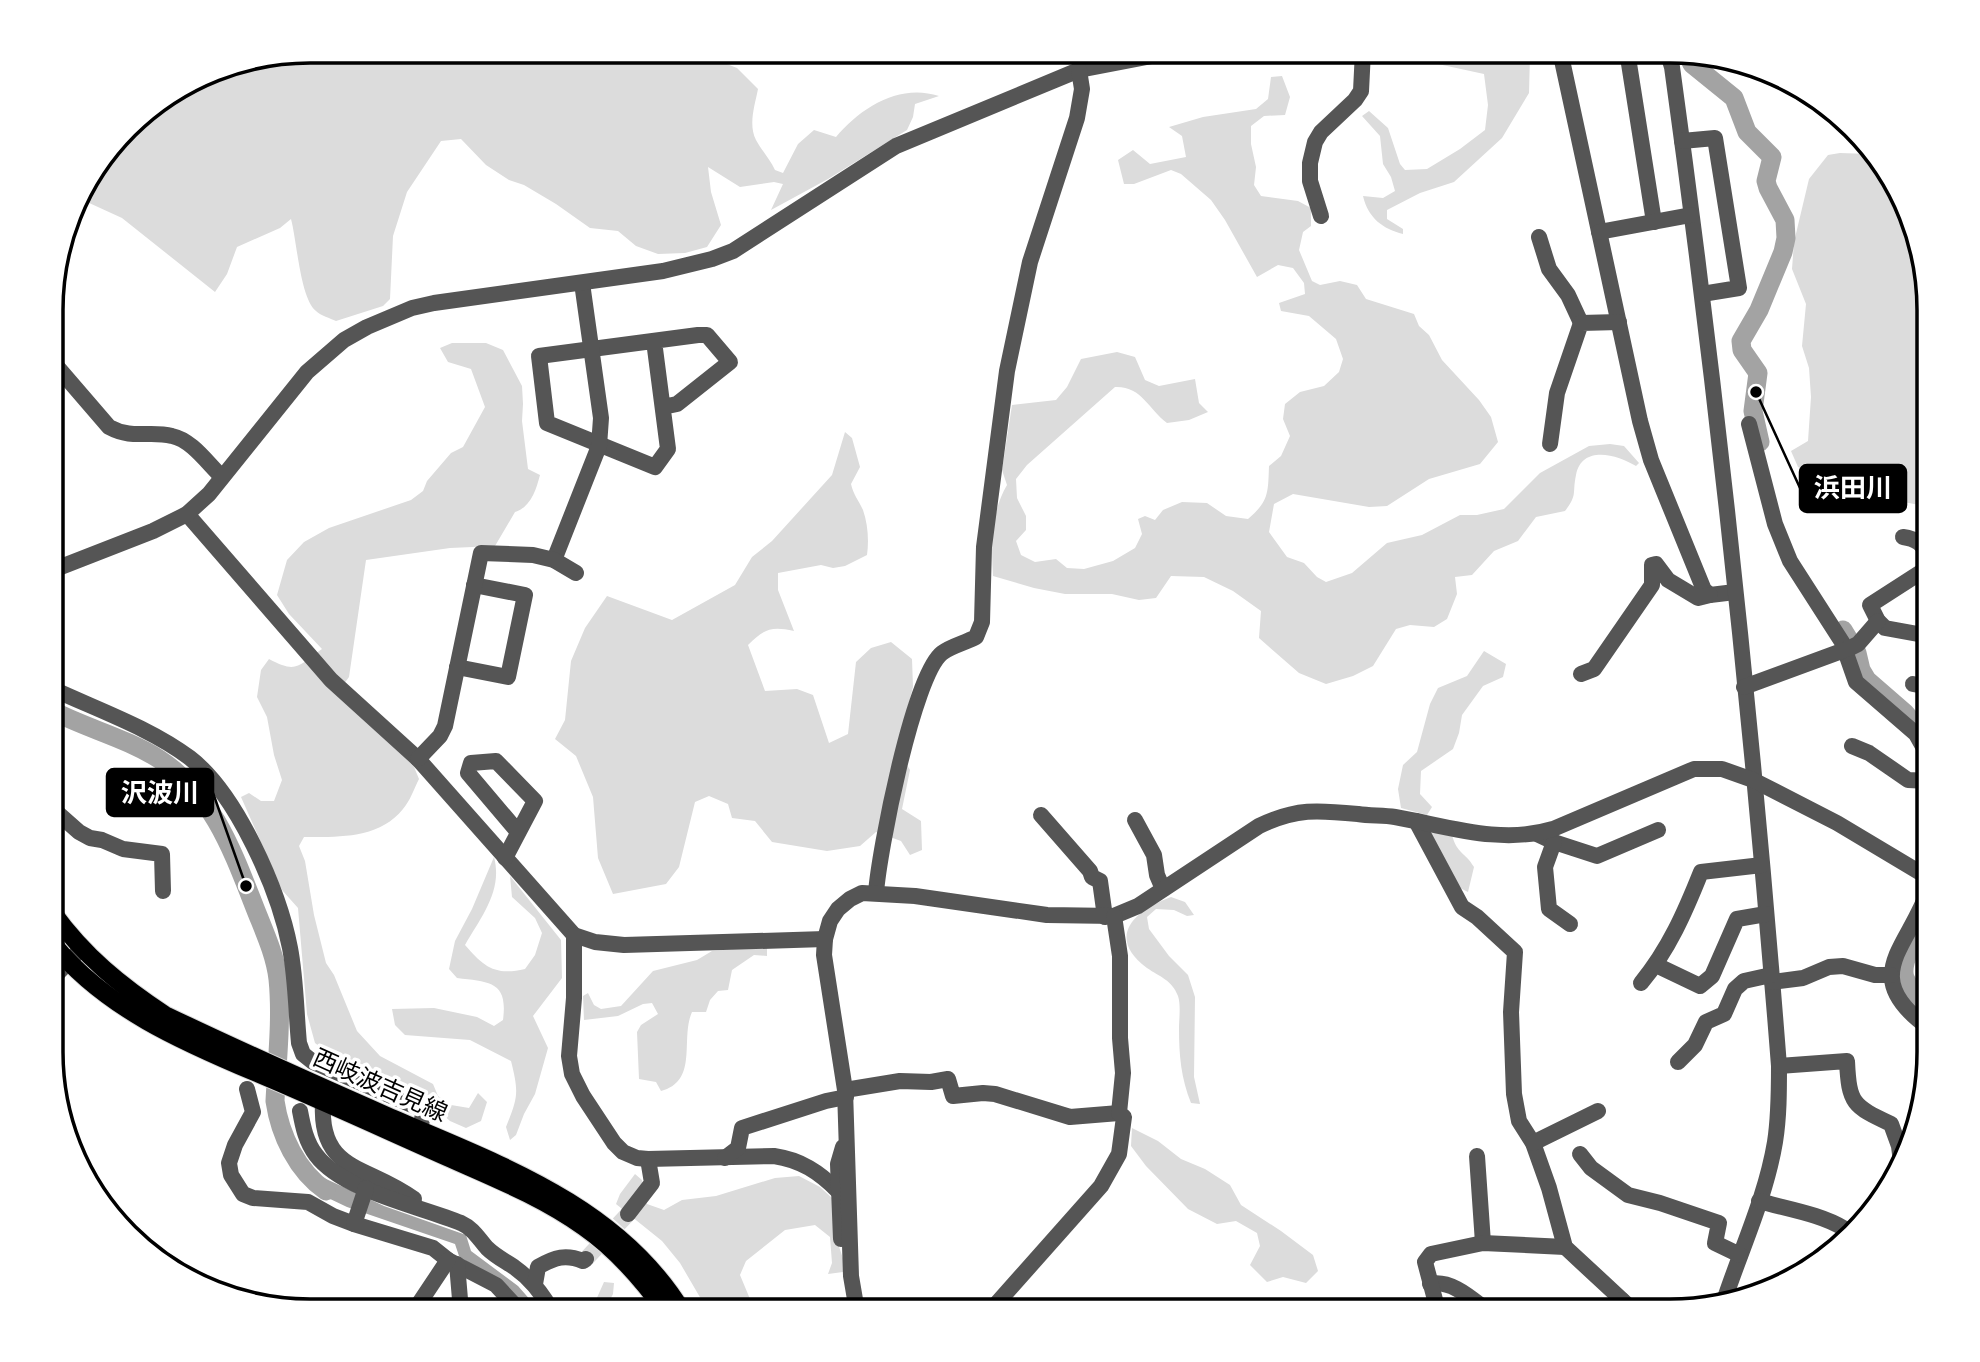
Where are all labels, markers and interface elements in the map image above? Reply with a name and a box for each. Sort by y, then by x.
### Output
callout: 浜田川 [1800,465,1906,512]
text: 浜田川 [1814,473,1892,504]
callout: 沢波川 [107,769,213,816]
text: 沢波川 [121,778,199,809]
street label: 西岐波吉見線 [308,1043,452,1129]

